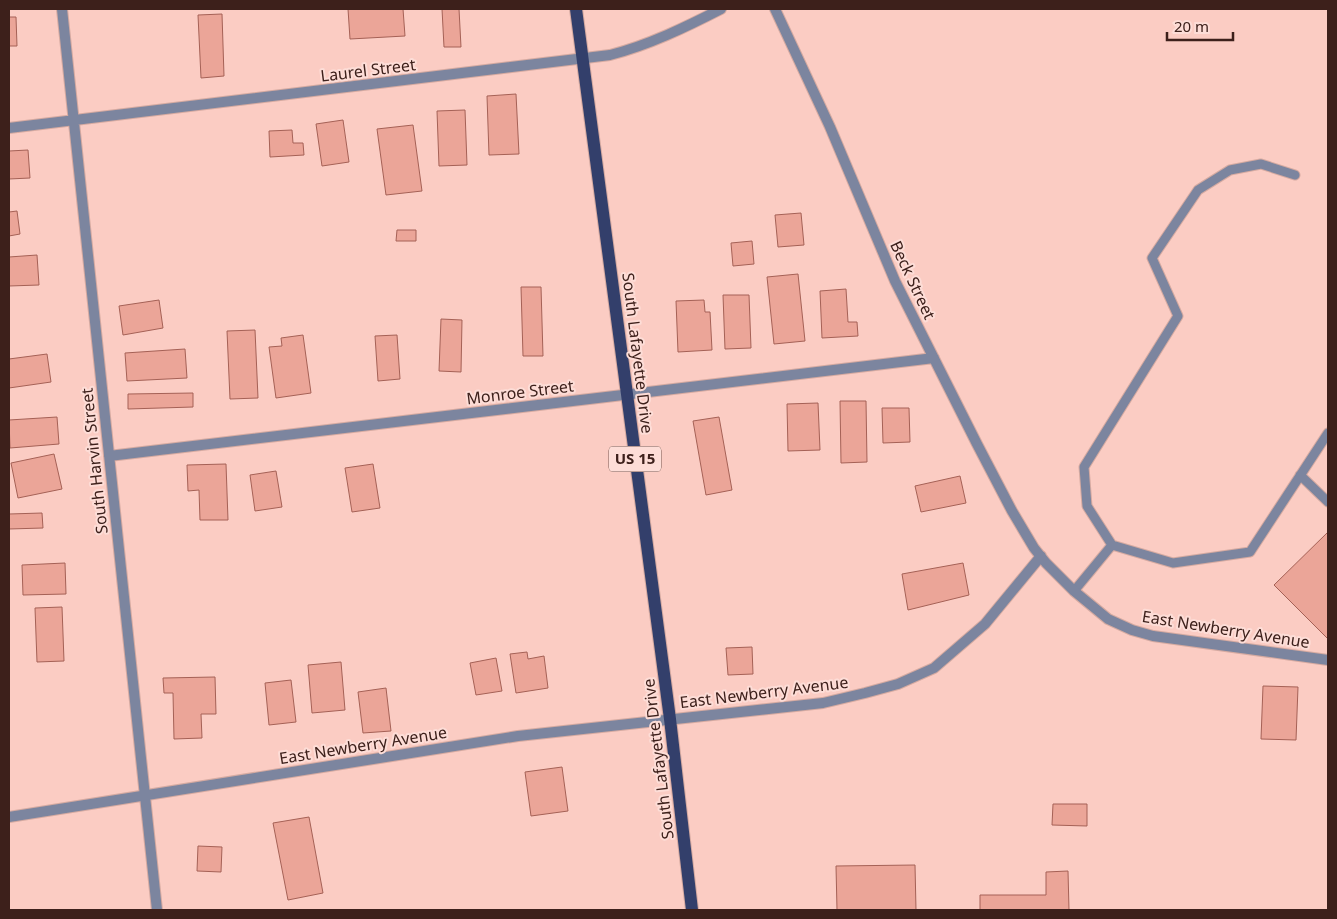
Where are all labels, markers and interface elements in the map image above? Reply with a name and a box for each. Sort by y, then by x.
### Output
scale bar [1167,10,1233,42]
text: 20 m [1174,16,1209,36]
street label: Laurel Street [319,53,417,87]
street label: Beck Street [885,237,941,323]
street label: South Lafayette Drive [617,272,659,434]
street label: Monroe Street [465,374,575,409]
street label: South Harvin Street [75,387,113,535]
road number: US 15 [609,446,661,472]
street label: East Newberry Avenue [1141,605,1311,653]
street label: East Newberry Avenue [679,671,849,713]
street label: South Lafayette Drive [637,678,679,840]
street label: East Newberry Avenue [278,721,448,769]

